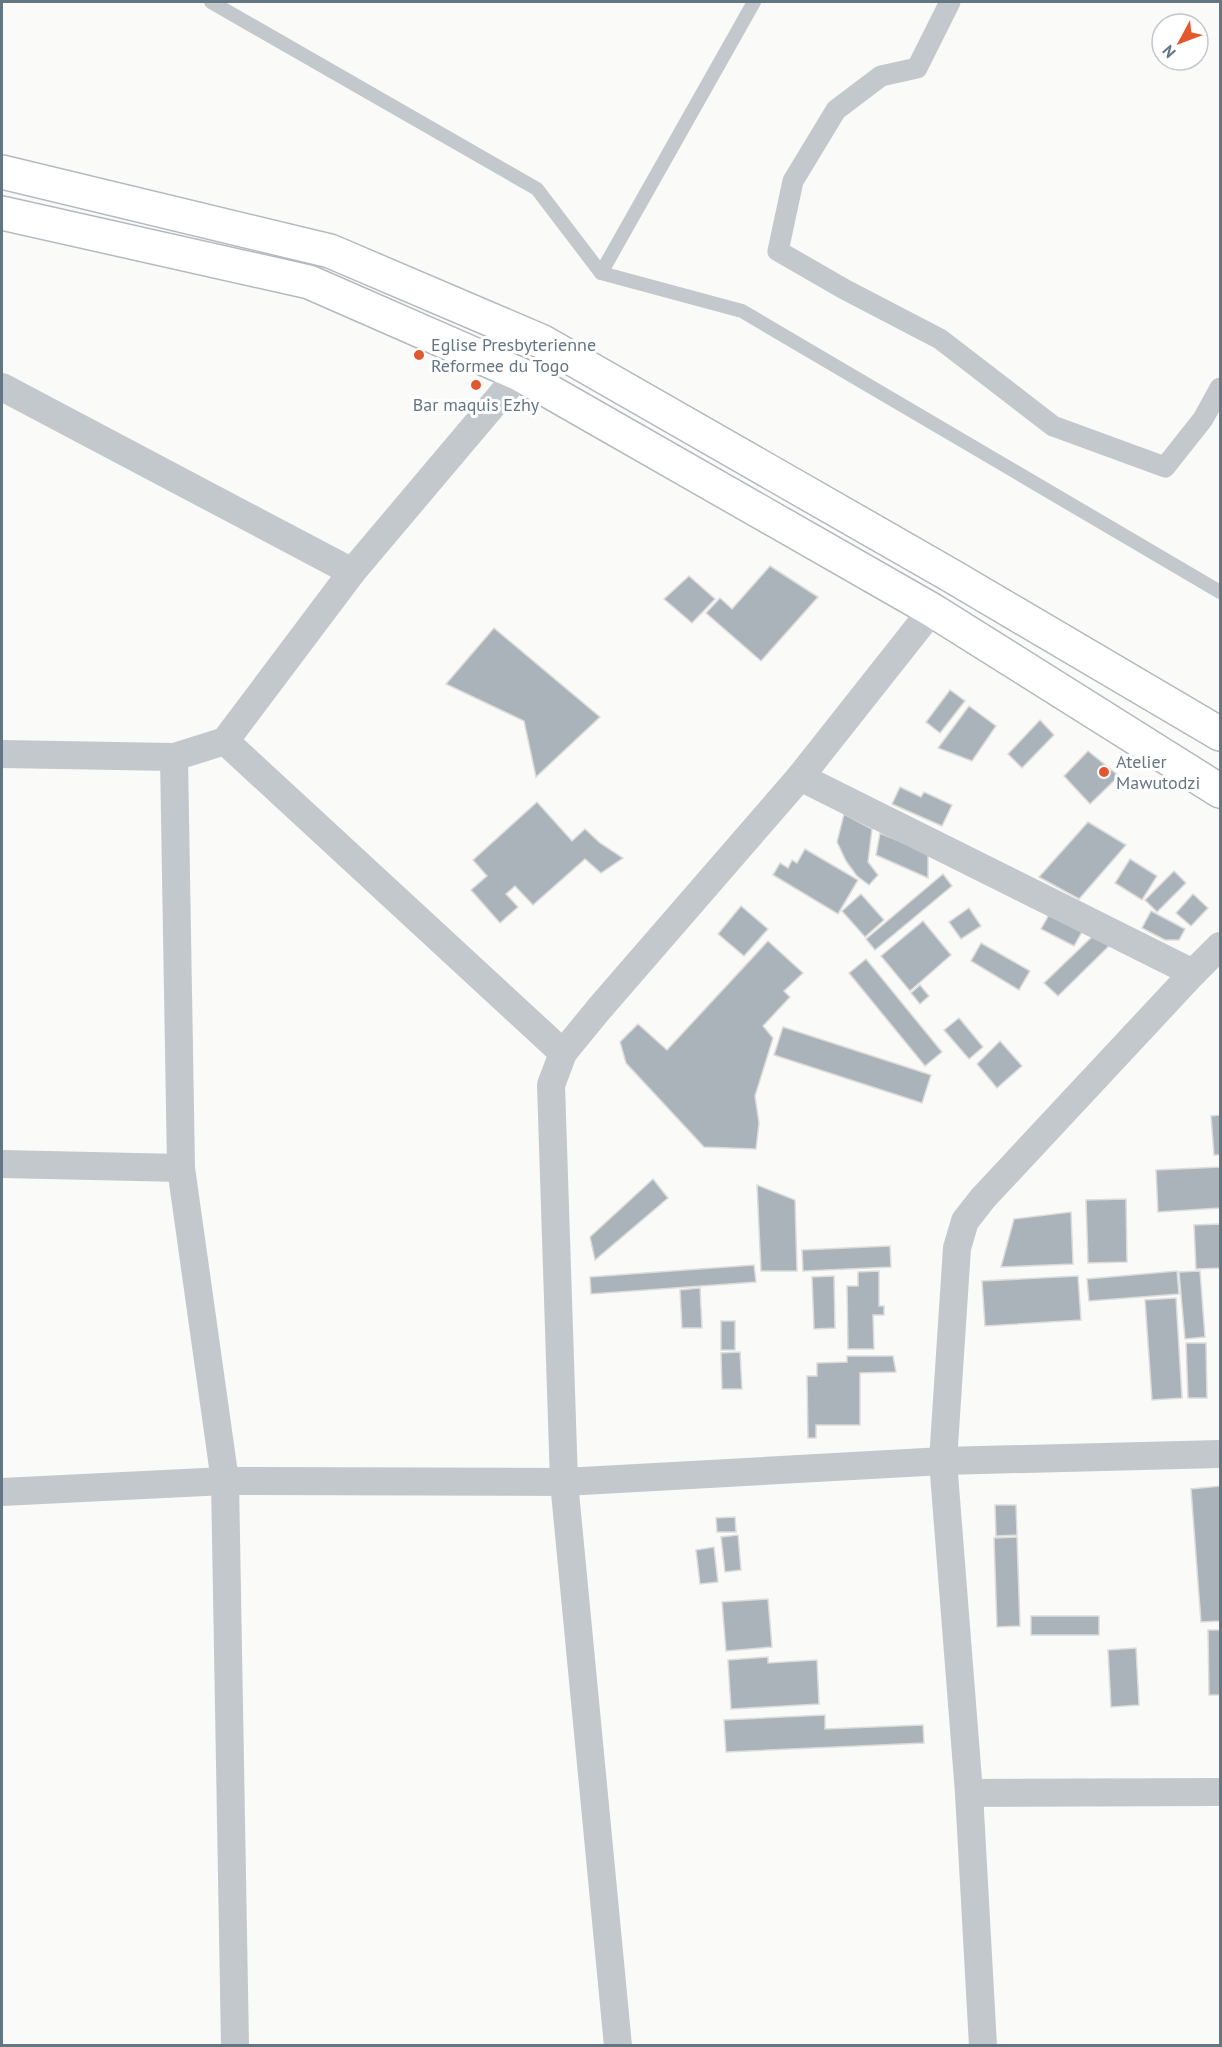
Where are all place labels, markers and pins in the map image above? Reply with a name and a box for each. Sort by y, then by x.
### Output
place label: Eglise Presbyterienne Reformee du Togo [431,333,596,377]
marker: Eglise Presbyterienne Reformee du Togo [412,348,426,362]
marker: Bar maquis Ezhy [469,378,483,392]
place label: Bar maquis Ezhy [413,393,540,416]
place label: Atelier Mawutodzi [1116,750,1200,794]
marker: Atelier Mawutodzi [1097,765,1111,779]

